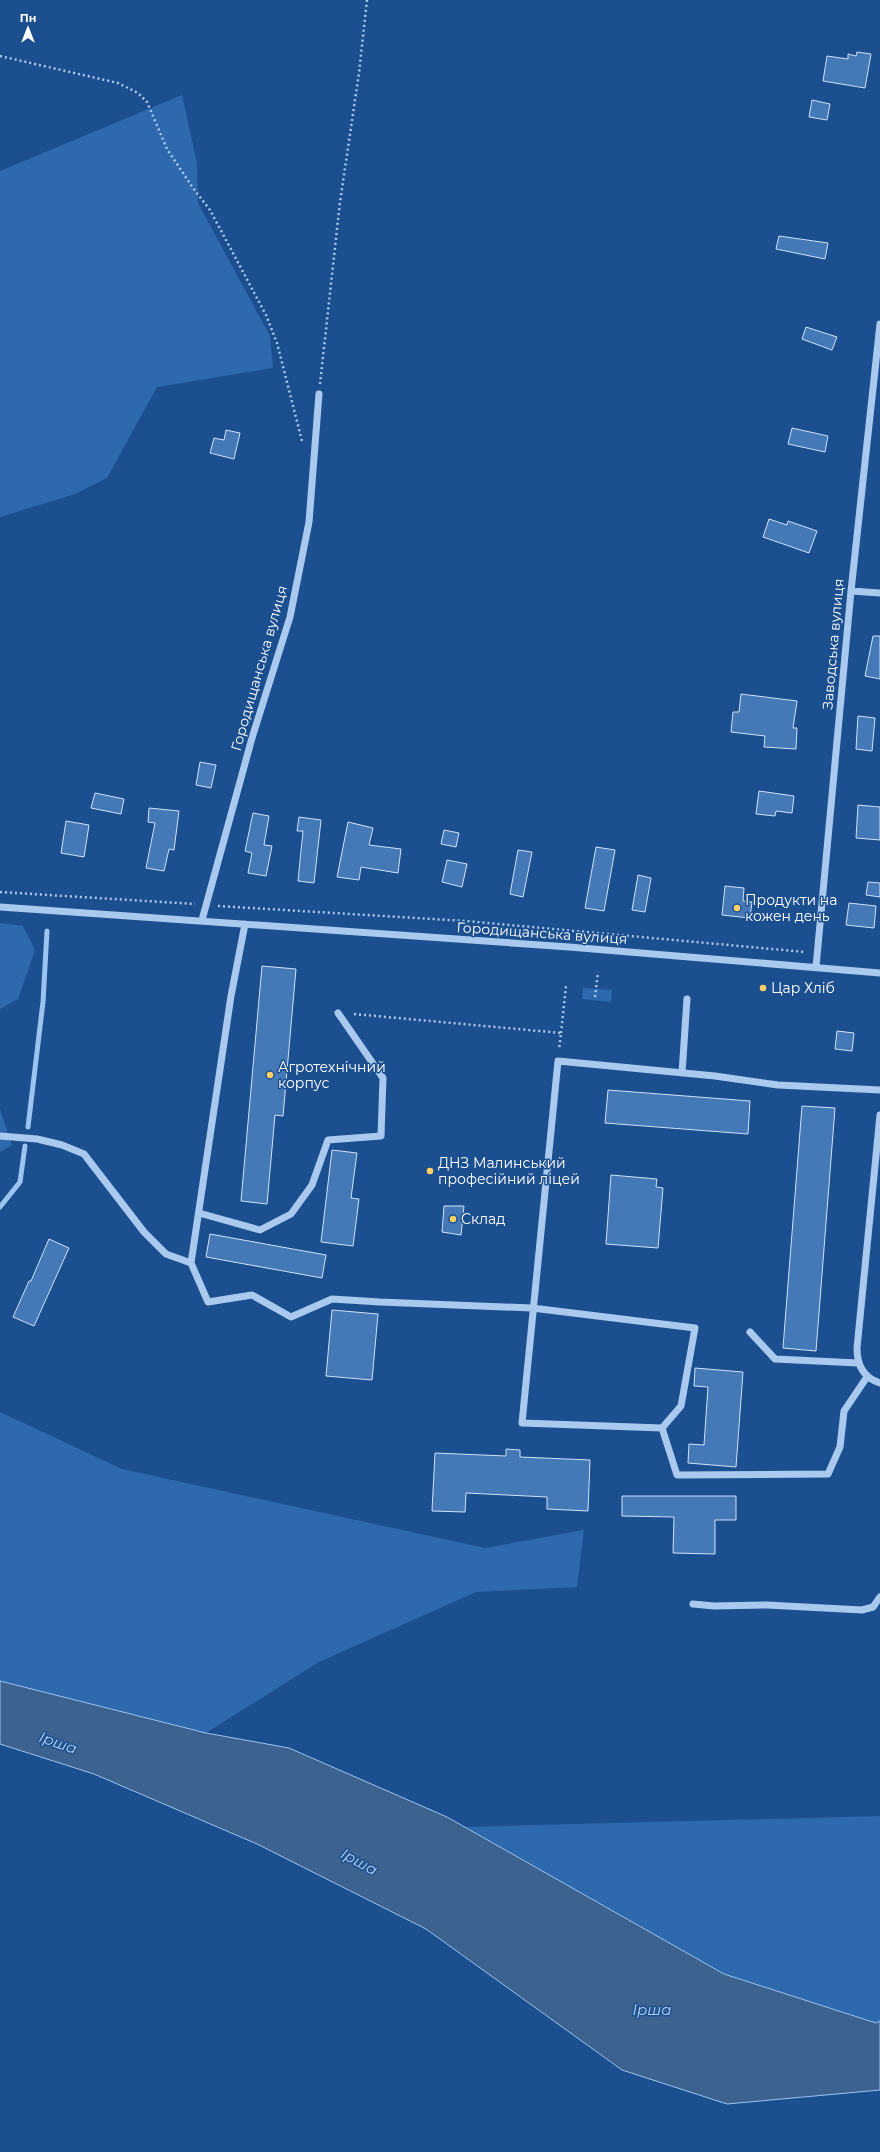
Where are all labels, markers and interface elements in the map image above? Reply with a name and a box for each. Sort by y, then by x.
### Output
north arrow [8,8,48,48]
text: Пн [20,11,36,25]
street label: Заводська вулиця [818,578,848,710]
street label: Городищанська вулиця [227,583,291,753]
place label: Продукти на кожен день [745,891,837,925]
marker: Продукти на кожен день [732,903,742,913]
street label: Городищанська вулиця [456,918,628,948]
place label: Цар Хліб [771,979,835,997]
marker: Цар Хліб [758,983,768,993]
place label: Агротехнічний корпус [278,1058,386,1092]
marker: Агротехнічний корпус [265,1070,275,1080]
place label: ДНЗ Малинський професійний ліцей [438,1154,580,1188]
marker: ДНЗ Малинський професійний ліцей [425,1166,435,1176]
place label: Склад [461,1210,505,1228]
marker: Склад [448,1214,458,1224]
water label: Ірша [37,1727,80,1758]
water label: Ірша [338,1844,381,1879]
water label: Ірша [632,2000,672,2019]

